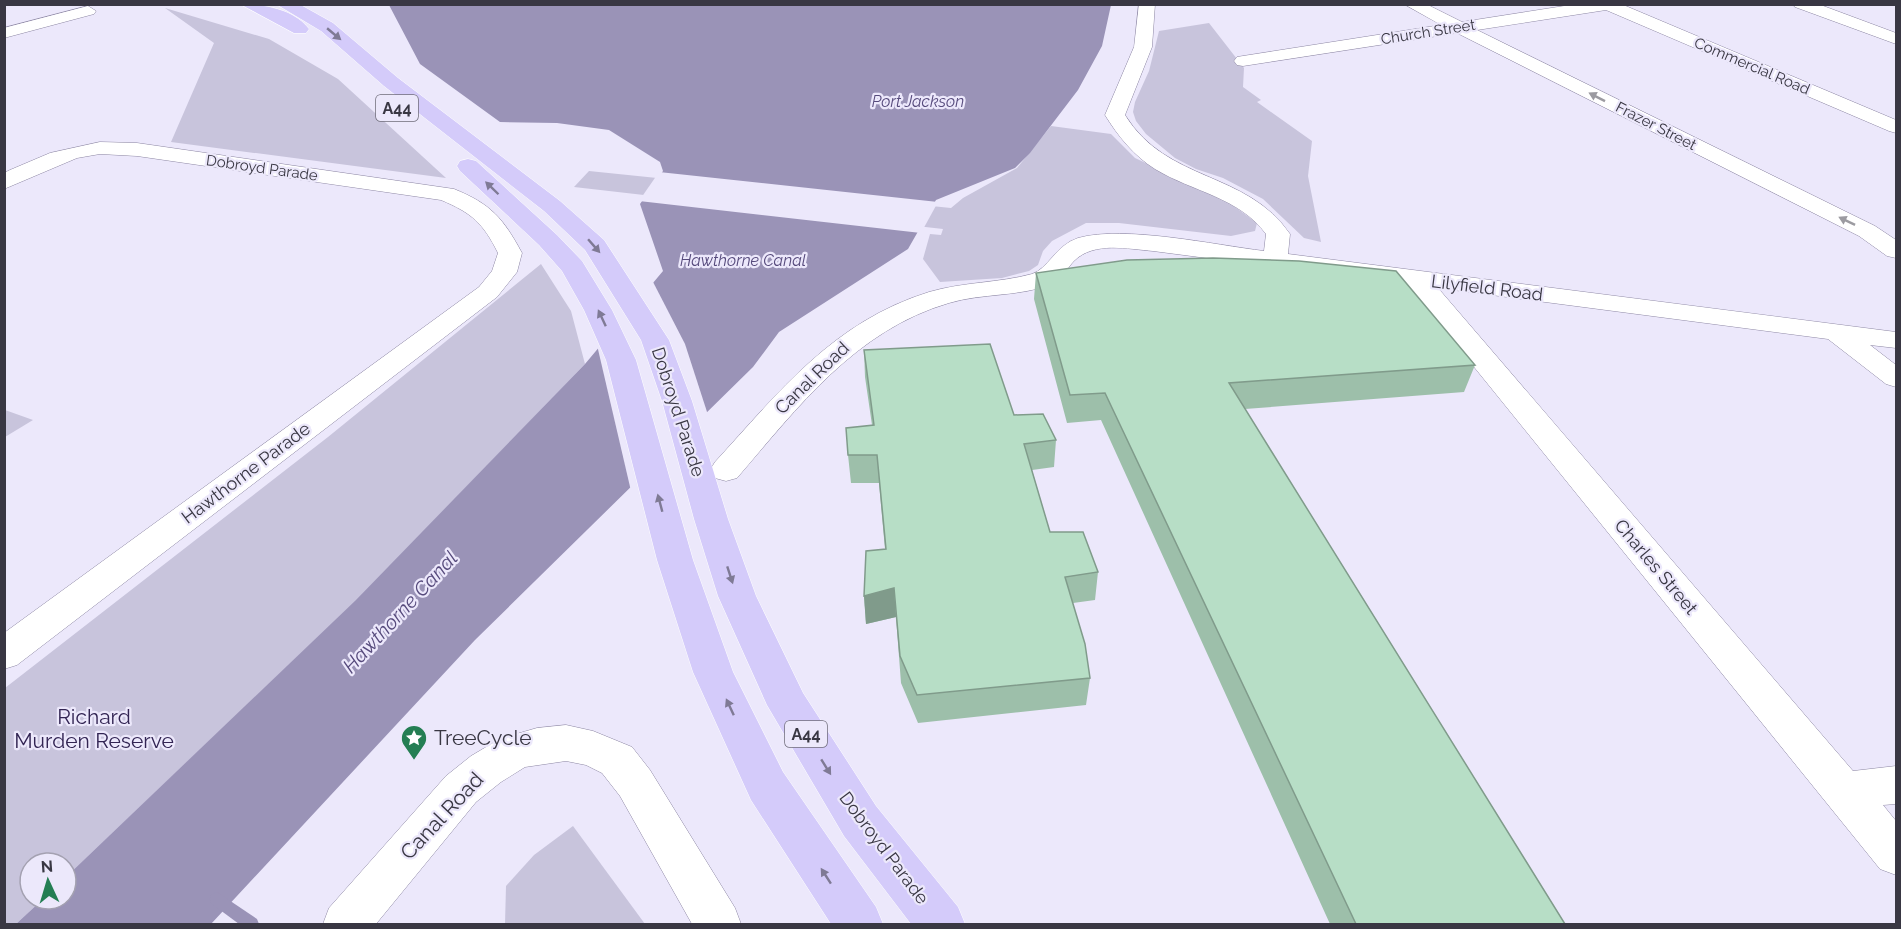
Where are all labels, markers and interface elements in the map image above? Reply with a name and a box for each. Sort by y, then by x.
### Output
street label: Church Street [1379,16,1477,48]
one-way arrow [326,27,342,40]
street label: Commercial Road [1692,34,1812,98]
water label: Port Jackson [872,92,964,111]
one-way arrow [1588,92,1605,101]
road number: A44 [376,95,418,121]
street label: Frazer Street [1613,98,1699,154]
street label: Dobroyd Parade [205,151,319,185]
one-way arrow [485,181,500,195]
one-way arrow [1838,216,1855,225]
one-way arrow [588,238,601,254]
water label: Hawthorne Canal [680,251,806,270]
street label: Lilyfield Road [1430,270,1544,305]
one-way arrow [597,309,606,326]
street label: Canal Road [770,337,853,418]
street label: Dobroyd Parade [648,344,709,480]
street label: Hawthorne Parade [177,417,314,528]
one-way arrow [654,494,664,512]
street label: Charles Street [1611,515,1702,618]
water label: Hawthorne Canal [338,546,462,678]
one-way arrow [725,566,735,584]
one-way arrow [725,699,734,716]
park label: Richard Murden Reserve [14,704,174,753]
road number: A44 [785,721,827,747]
place icon: TreeCycle [399,723,429,761]
place label: TreeCycle [434,725,532,750]
one-way arrow [821,759,832,775]
street label: Canal Road [395,767,488,865]
street label: Dobroyd Parade [835,787,934,908]
north arrow [18,851,78,911]
text: N [40,857,54,876]
one-way arrow [821,868,832,884]

